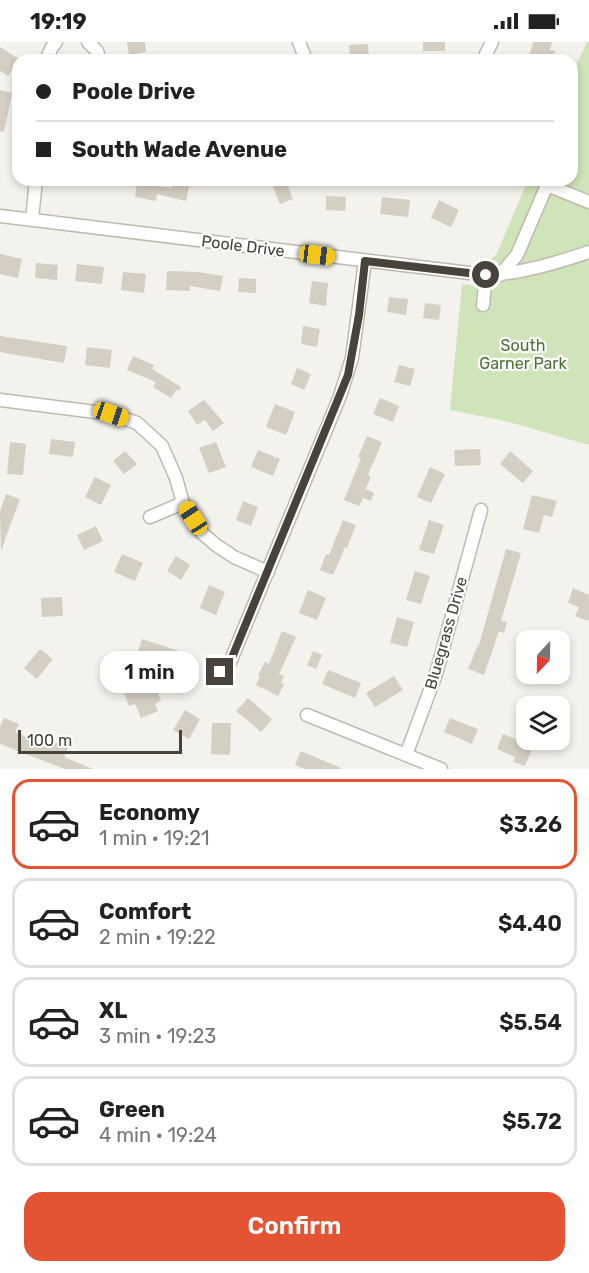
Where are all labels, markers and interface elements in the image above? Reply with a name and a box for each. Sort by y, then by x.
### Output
text: 19:19 [30,8,87,35]
text: Poole Drive [72,78,195,105]
text: South Wade Avenue [72,136,287,163]
street label: Poole Drive [200,231,286,261]
car [298,244,336,266]
route start [472,261,499,288]
park label: South Garner Park [479,336,567,373]
car [91,400,131,428]
car [176,498,210,538]
street label: Bluegrass Drive [421,574,471,691]
north arrow [516,630,570,684]
map controls [516,630,570,750]
callout: 1 min [100,651,199,693]
route end [206,658,233,685]
text: 1 min [124,660,175,684]
button: layers [516,696,570,750]
scale bar [18,727,182,754]
text: 100 m [27,731,72,750]
icon: car [27,797,81,851]
text: Economy [99,799,200,826]
text: $3.26 [499,811,562,838]
text: 1 min · 19:21 [99,826,209,850]
icon: car [27,896,81,950]
text: Comfort [99,898,191,925]
text: $4.40 [498,910,562,937]
text: 2 min · 19:22 [99,925,216,949]
icon: car [27,995,81,1049]
text: XL [99,997,127,1024]
text: $5.54 [499,1009,562,1036]
text: 3 min · 19:23 [99,1024,216,1048]
icon: car [27,1094,81,1148]
text: Green [99,1096,165,1123]
text: $5.72 [502,1108,562,1135]
text: 4 min · 19:24 [99,1123,217,1147]
button: Confirm [24,1192,565,1261]

